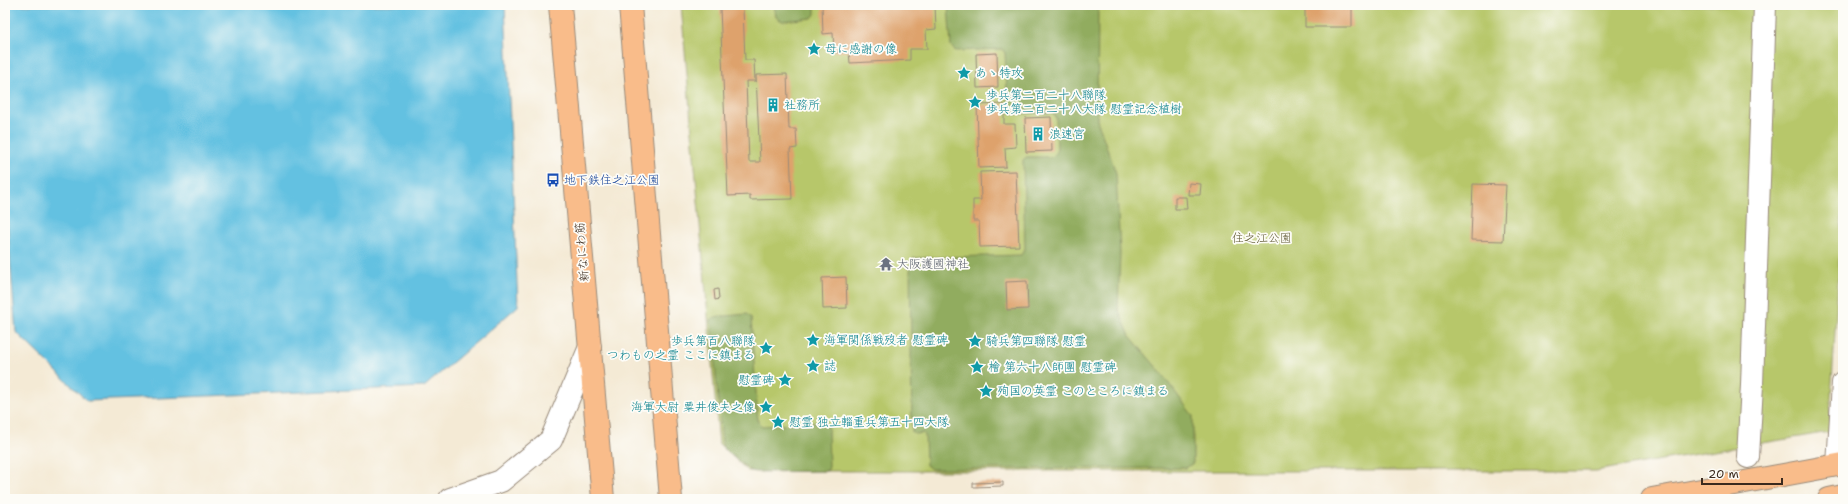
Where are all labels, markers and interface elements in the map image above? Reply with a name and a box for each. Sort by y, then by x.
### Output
place icon: 母に感謝の像 [806,41,822,57]
place label: 母に感謝の像 [825,41,897,57]
place icon: あゝ特攻 [956,65,972,81]
place label: あゝ特攻 [975,65,1023,81]
place label: 歩兵第二百二十八聯隊 歩兵第二百二十八大隊 慰霊記念植樹 [986,87,1182,117]
place icon: 歩兵第二百二十八聯隊 歩兵第二百二十八大隊 慰霊記念植樹 [967,94,983,110]
building icon: 社務所 [765,97,781,113]
place label: 社務所 [784,97,820,113]
building icon: 浪速宮 [1030,126,1046,142]
place label: 浪速宮 [1049,126,1085,142]
bus stop icon: 地下鉄住之江公園 [545,172,561,188]
place label: 地下鉄住之江公園 [564,172,660,188]
street label: 新なにわ筋 [571,221,593,283]
park label: 住之江公園 [1232,230,1292,246]
temple icon: 大阪護國神社 [878,256,894,272]
place label: 大阪護國神社 [897,256,969,272]
place icon: 海軍関係戦歿者 慰霊碑 [805,332,821,348]
place label: 海軍関係戦歿者 慰霊碑 [824,332,948,348]
place label: 歩兵第百八聯隊 つわもの之霊 ここに鎮まる [607,333,755,363]
place icon: 騎兵第四聯隊 慰霊 [967,333,983,349]
place label: 騎兵第四聯隊 慰霊 [986,333,1086,349]
place icon: 歩兵第百八聯隊 つわもの之霊 ここに鎮まる [758,340,774,356]
place icon: 誌 [805,358,821,374]
place label: 誌 [824,358,836,374]
place icon: 檜 第六十八師團 慰霊碑 [969,359,985,375]
place label: 檜 第六十八師團 慰霊碑 [988,359,1116,375]
place label: 慰霊碑 [738,372,774,388]
place icon: 慰霊碑 [777,372,793,388]
place icon: 殉国の英霊 このところに鎮まる [978,383,994,399]
place label: 殉国の英霊 このところに鎮まる [997,383,1169,399]
place label: 海軍大尉 粟井俊夫之像 [631,399,755,415]
place icon: 海軍大尉 粟井俊夫之像 [758,399,774,415]
place icon: 慰霊 独立輜重兵第五十四大隊 [770,414,786,430]
place label: 慰霊 独立輜重兵第五十四大隊 [789,414,949,430]
scale bar [1702,460,1782,486]
text: 20 m [1708,466,1739,482]

